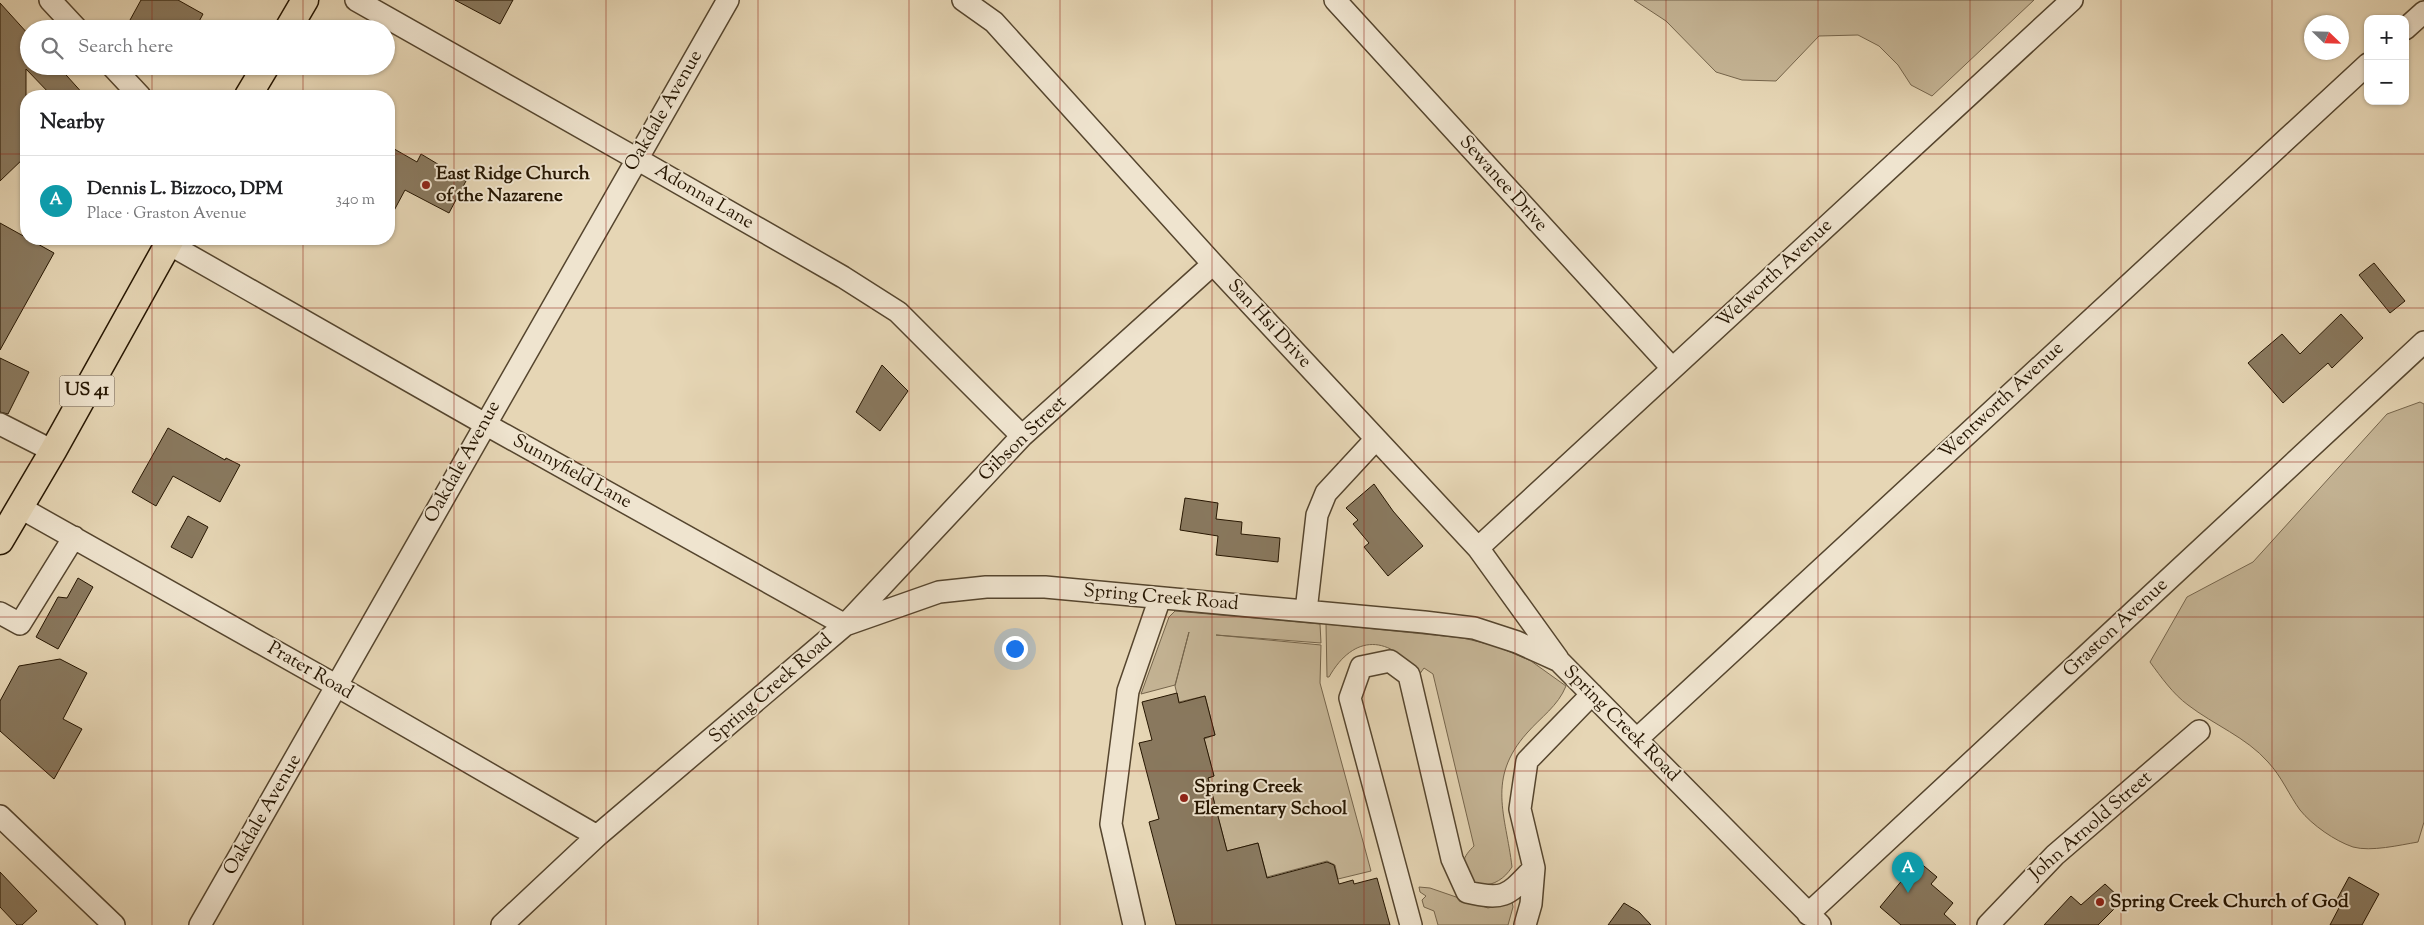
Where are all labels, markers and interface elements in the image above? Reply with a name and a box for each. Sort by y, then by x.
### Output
north arrow [2304,15,2349,60]
map controls [2364,15,2409,105]
button: + [2364,15,2409,60]
search box [20,20,395,75]
icon: search [38,34,66,62]
text: Search here [78,34,173,61]
street label: Oakdale Avenue [618,45,710,177]
button: − [2364,60,2409,105]
text: Nearby [40,108,105,138]
street label: Sewanee Drive [1452,130,1554,238]
street label: Adonna Lane [649,158,759,236]
place label: East Ridge Church of the Nazarene [436,161,591,210]
text: Dennis L. Bizzoco, DPM [87,176,283,203]
marker: East Ridge Church of the Nazarene [420,179,432,191]
text: A [50,189,63,212]
text: 340 m [336,189,375,212]
text: Place · Graston Avenue [87,203,246,226]
street label: Welworth Avenue [1711,213,1839,335]
street label: San Hsi Drive [1221,273,1318,375]
street label: Wentworth Avenue [1934,336,2071,466]
road number: US 41 [59,376,114,406]
street label: Gibson Street [973,390,1073,488]
street label: Oakdale Avenue [418,396,508,528]
street label: Sunnyfield Lane [507,428,637,516]
street label: Graston Avenue [2058,572,2175,684]
street label: Spring Creek Road [1082,578,1240,618]
street label: Spring Creek Road [703,628,839,750]
street label: Prater Road [262,635,358,707]
your location [1002,636,1028,662]
street label: Spring Creek Road [1556,659,1686,789]
street label: Oakdale Avenue [217,749,309,881]
street label: John Arnold Street [2023,765,2159,888]
place label: Spring Creek Elementary School [1194,774,1348,823]
marker: Spring Creek Elementary School [1178,792,1190,804]
pin: A [1892,852,1924,893]
place label: Spring Creek Church of God [2110,889,2349,916]
marker: Spring Creek Church of God [2094,896,2106,908]

